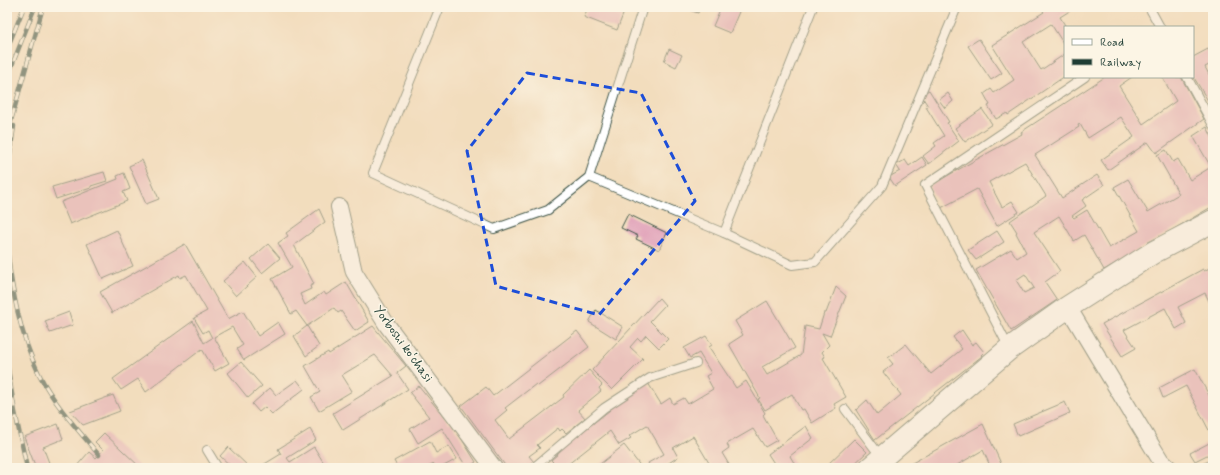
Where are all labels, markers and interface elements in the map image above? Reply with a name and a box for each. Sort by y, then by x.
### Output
legend [1064,26,1194,78]
text: Road [1100,35,1124,51]
text: Railway [1100,55,1142,71]
street label: Yorboshi koʻchasi [369,302,437,386]

